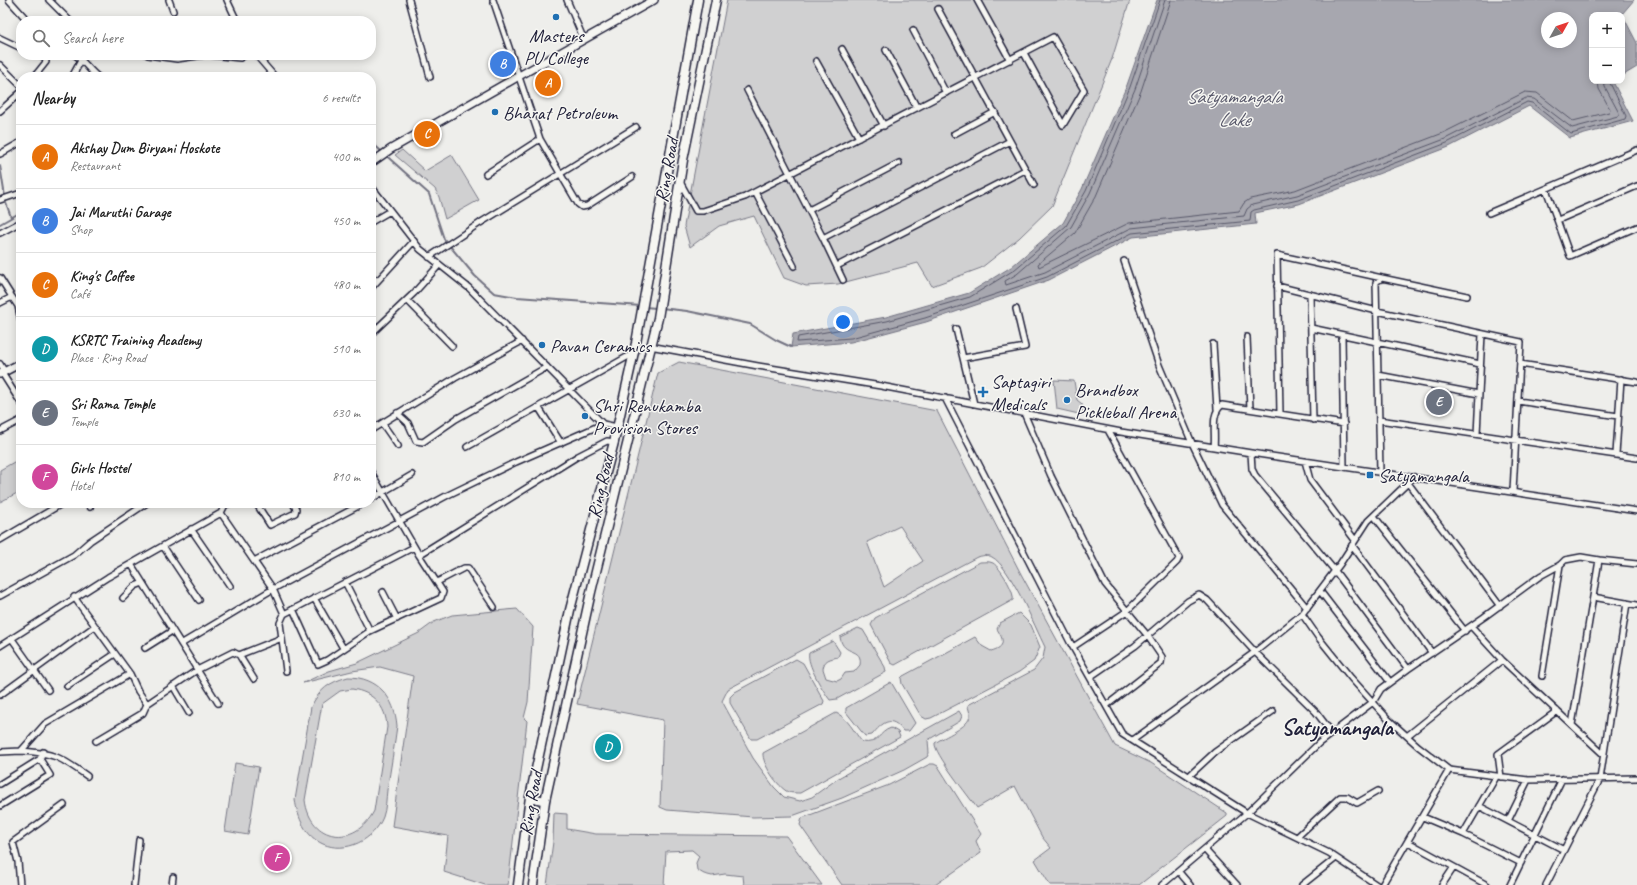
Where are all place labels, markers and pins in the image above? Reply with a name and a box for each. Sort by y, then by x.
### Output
marker: Masters PU College [551,12,561,22]
place label: Masters PU College [524,24,590,70]
pin: B [490,49,516,79]
pin: A [535,68,561,98]
place label: Bharat Petroleum [503,101,620,125]
marker: Bharat Petroleum [490,107,500,117]
pin: C [414,119,440,149]
place label: Pavan Ceramics [550,334,652,358]
marker: Pavan Ceramics [537,340,547,350]
place label: Saptagiri Medicals [991,370,1053,416]
place label: Brandbox Pickleball Arena [1075,378,1178,424]
marker: Saptagiri Medicals [978,387,988,397]
pin: E [1426,387,1452,417]
place label: Shri Renukamba Provision Stores [593,394,702,440]
marker: Brandbox Pickleball Arena [1062,395,1072,405]
marker: Shri Renukamba Provision Stores [580,411,590,421]
place label: Satyamangala [1378,464,1470,488]
marker: Satyamangala [1365,470,1375,480]
pin: D [595,732,621,762]
pin: F [264,843,290,873]

